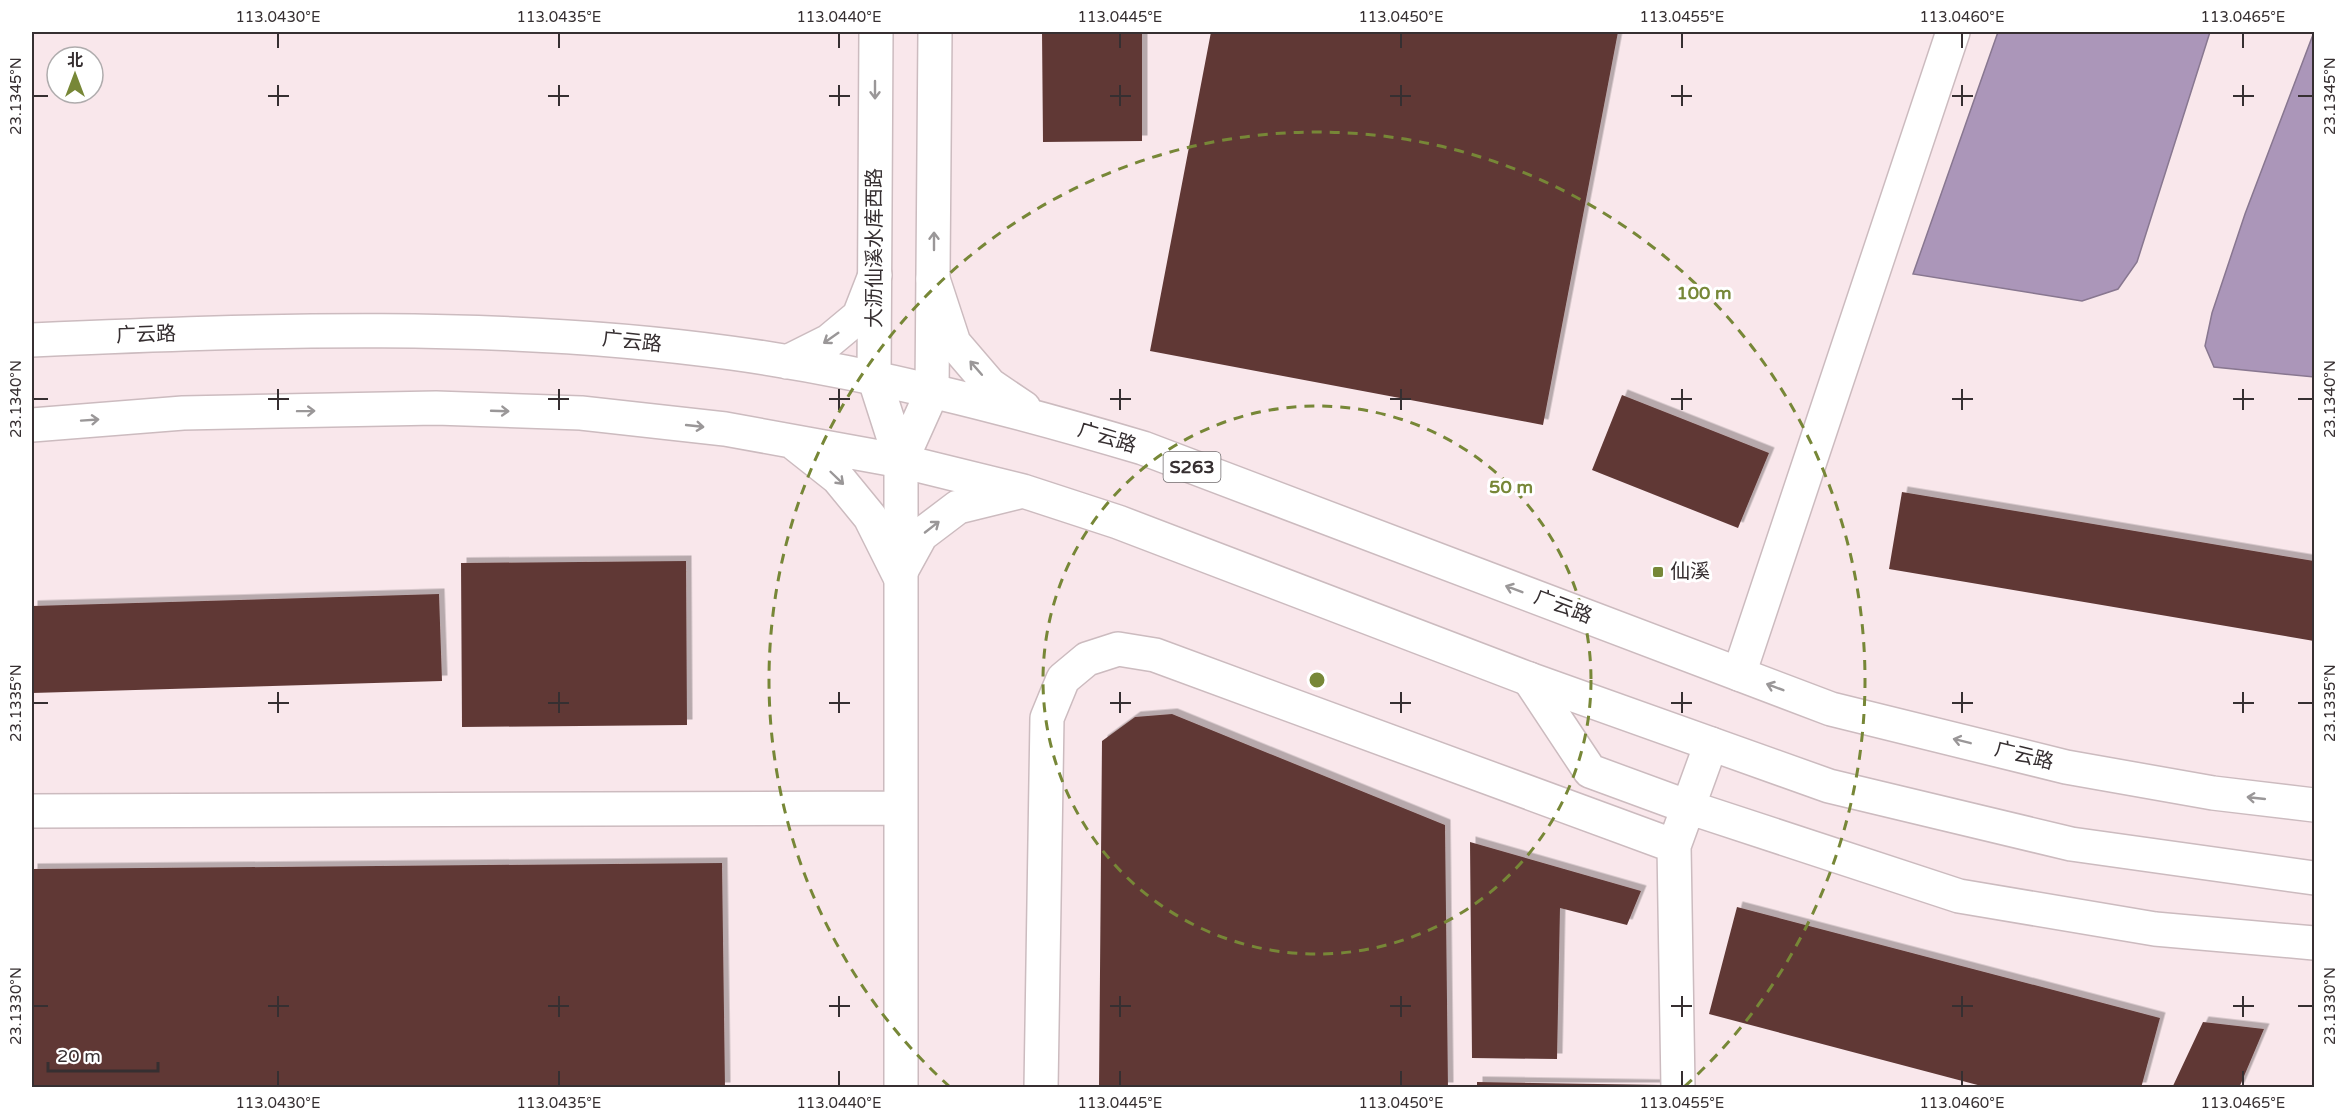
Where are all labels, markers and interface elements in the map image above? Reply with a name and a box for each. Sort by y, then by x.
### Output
text: 113.0430°E [235,8,321,26]
text: 113.0435°E [517,8,601,26]
text: 113.0440°E [796,8,882,26]
text: 113.0445°E [1078,8,1162,26]
text: 113.0450°E [1358,8,1444,26]
text: 113.0455°E [1640,8,1724,26]
text: 113.0460°E [1919,8,2005,26]
text: 113.0465°E [2201,8,2285,26]
north arrow [45,45,105,105]
text: 北 [67,51,83,71]
text: 23.1345°N [7,57,25,135]
text: 23.1345°N [2321,57,2339,135]
one-way arrow [869,79,881,99]
street label: 大沥仙溪水库西路 [863,168,887,328]
one-way arrow [928,231,939,251]
text: 100 m [1676,282,1732,304]
street label: 广云路 [116,322,176,348]
street label: 广云路 [601,327,663,357]
one-way arrow [823,332,839,345]
text: 23.1340°N [7,360,25,438]
text: 23.1340°N [2321,360,2339,438]
one-way arrow [969,361,983,376]
one-way arrow [295,405,315,417]
one-way arrow [490,405,510,416]
one-way arrow [79,415,99,426]
street label: 广云路 [1075,418,1139,458]
one-way arrow [684,421,704,432]
road number: S263 [1164,452,1220,482]
one-way arrow [829,471,844,485]
text: 50 m [1489,476,1533,498]
one-way arrow [923,521,939,534]
place label: 仙溪 [1670,560,1710,584]
marker: 仙溪 [1651,565,1665,579]
one-way arrow [1505,582,1524,593]
street label: 广云路 [1531,585,1595,629]
text: 23.1335°N [7,664,25,742]
text: 23.1335°N [2321,664,2339,742]
centre of rings [1307,670,1327,690]
one-way arrow [1766,681,1785,692]
one-way arrow [1953,735,1972,747]
street label: 广云路 [1992,737,2056,775]
one-way arrow [2247,792,2267,803]
text: 23.1330°N [7,967,25,1045]
text: 23.1330°N [2321,967,2339,1045]
scale bar [48,1035,158,1073]
text: 20 m [57,1045,101,1067]
text: 113.0430°E [235,1094,321,1112]
text: 113.0435°E [517,1094,601,1112]
text: 113.0440°E [796,1094,882,1112]
text: 113.0445°E [1078,1094,1162,1112]
text: 113.0450°E [1358,1094,1444,1112]
text: 113.0455°E [1640,1094,1724,1112]
text: 113.0460°E [1919,1094,2005,1112]
text: 113.0465°E [2201,1094,2285,1112]

